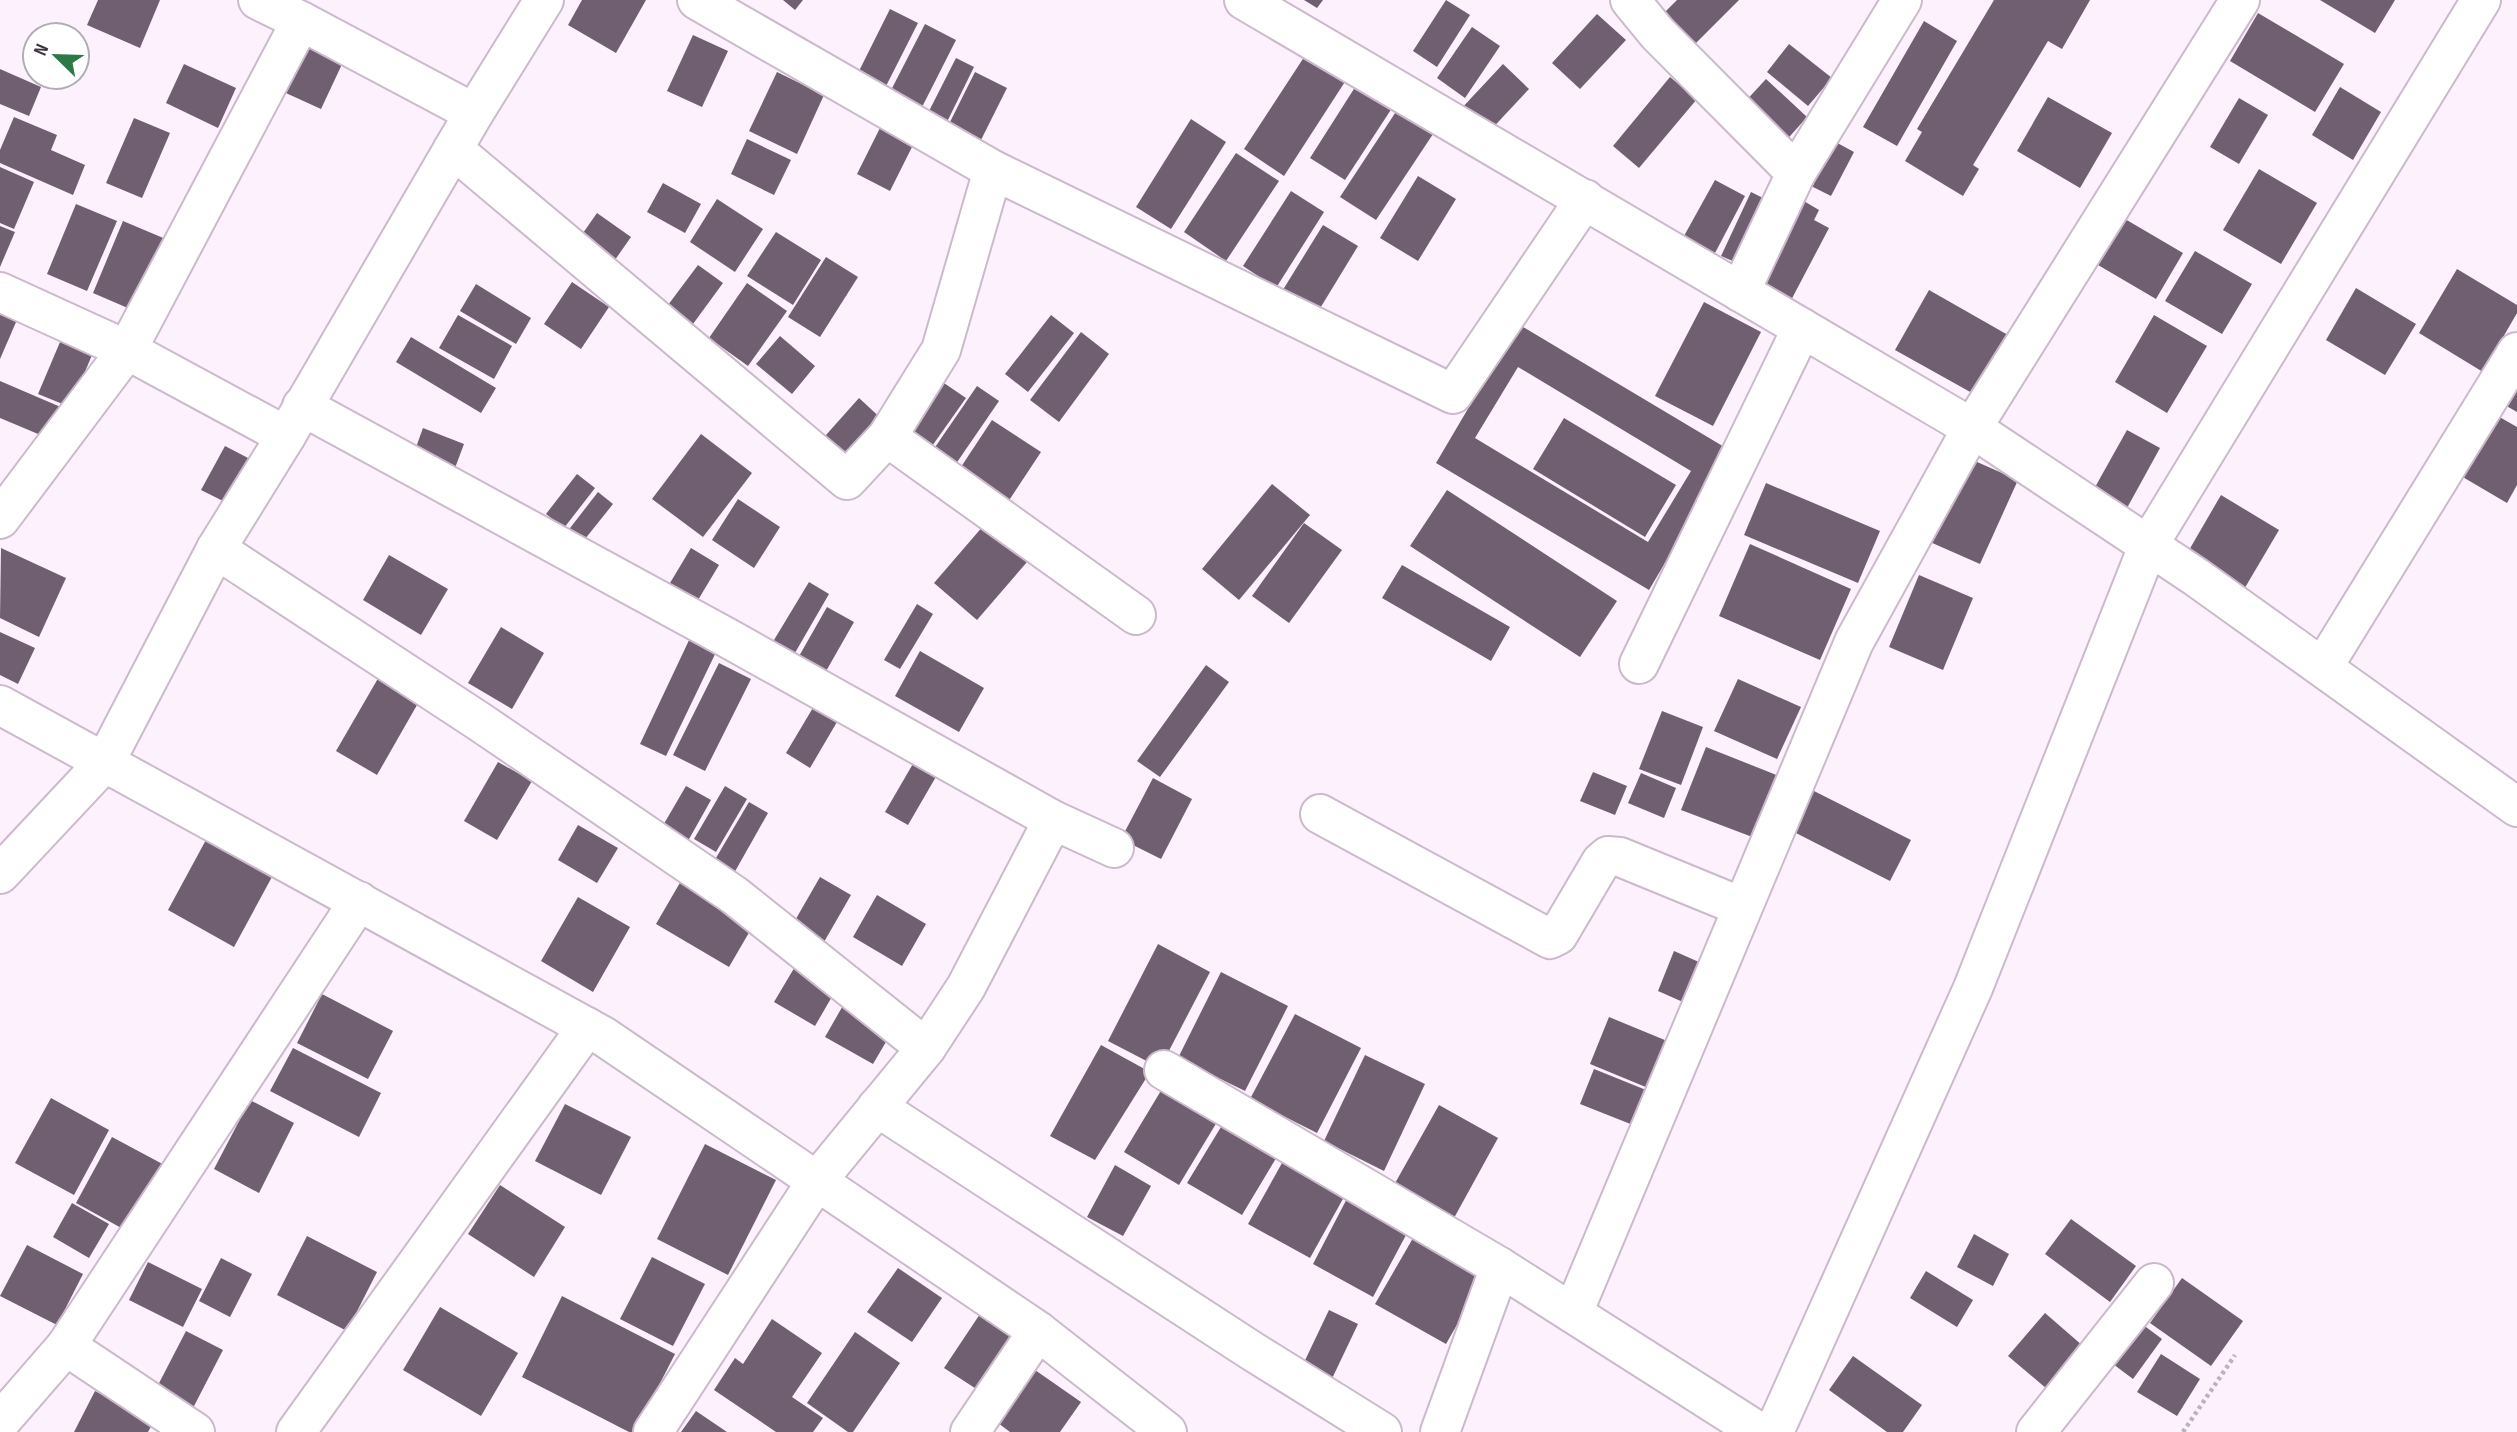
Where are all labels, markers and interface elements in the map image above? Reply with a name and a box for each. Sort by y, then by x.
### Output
north arrow [21,21,91,91]
text: N [29,41,54,59]

